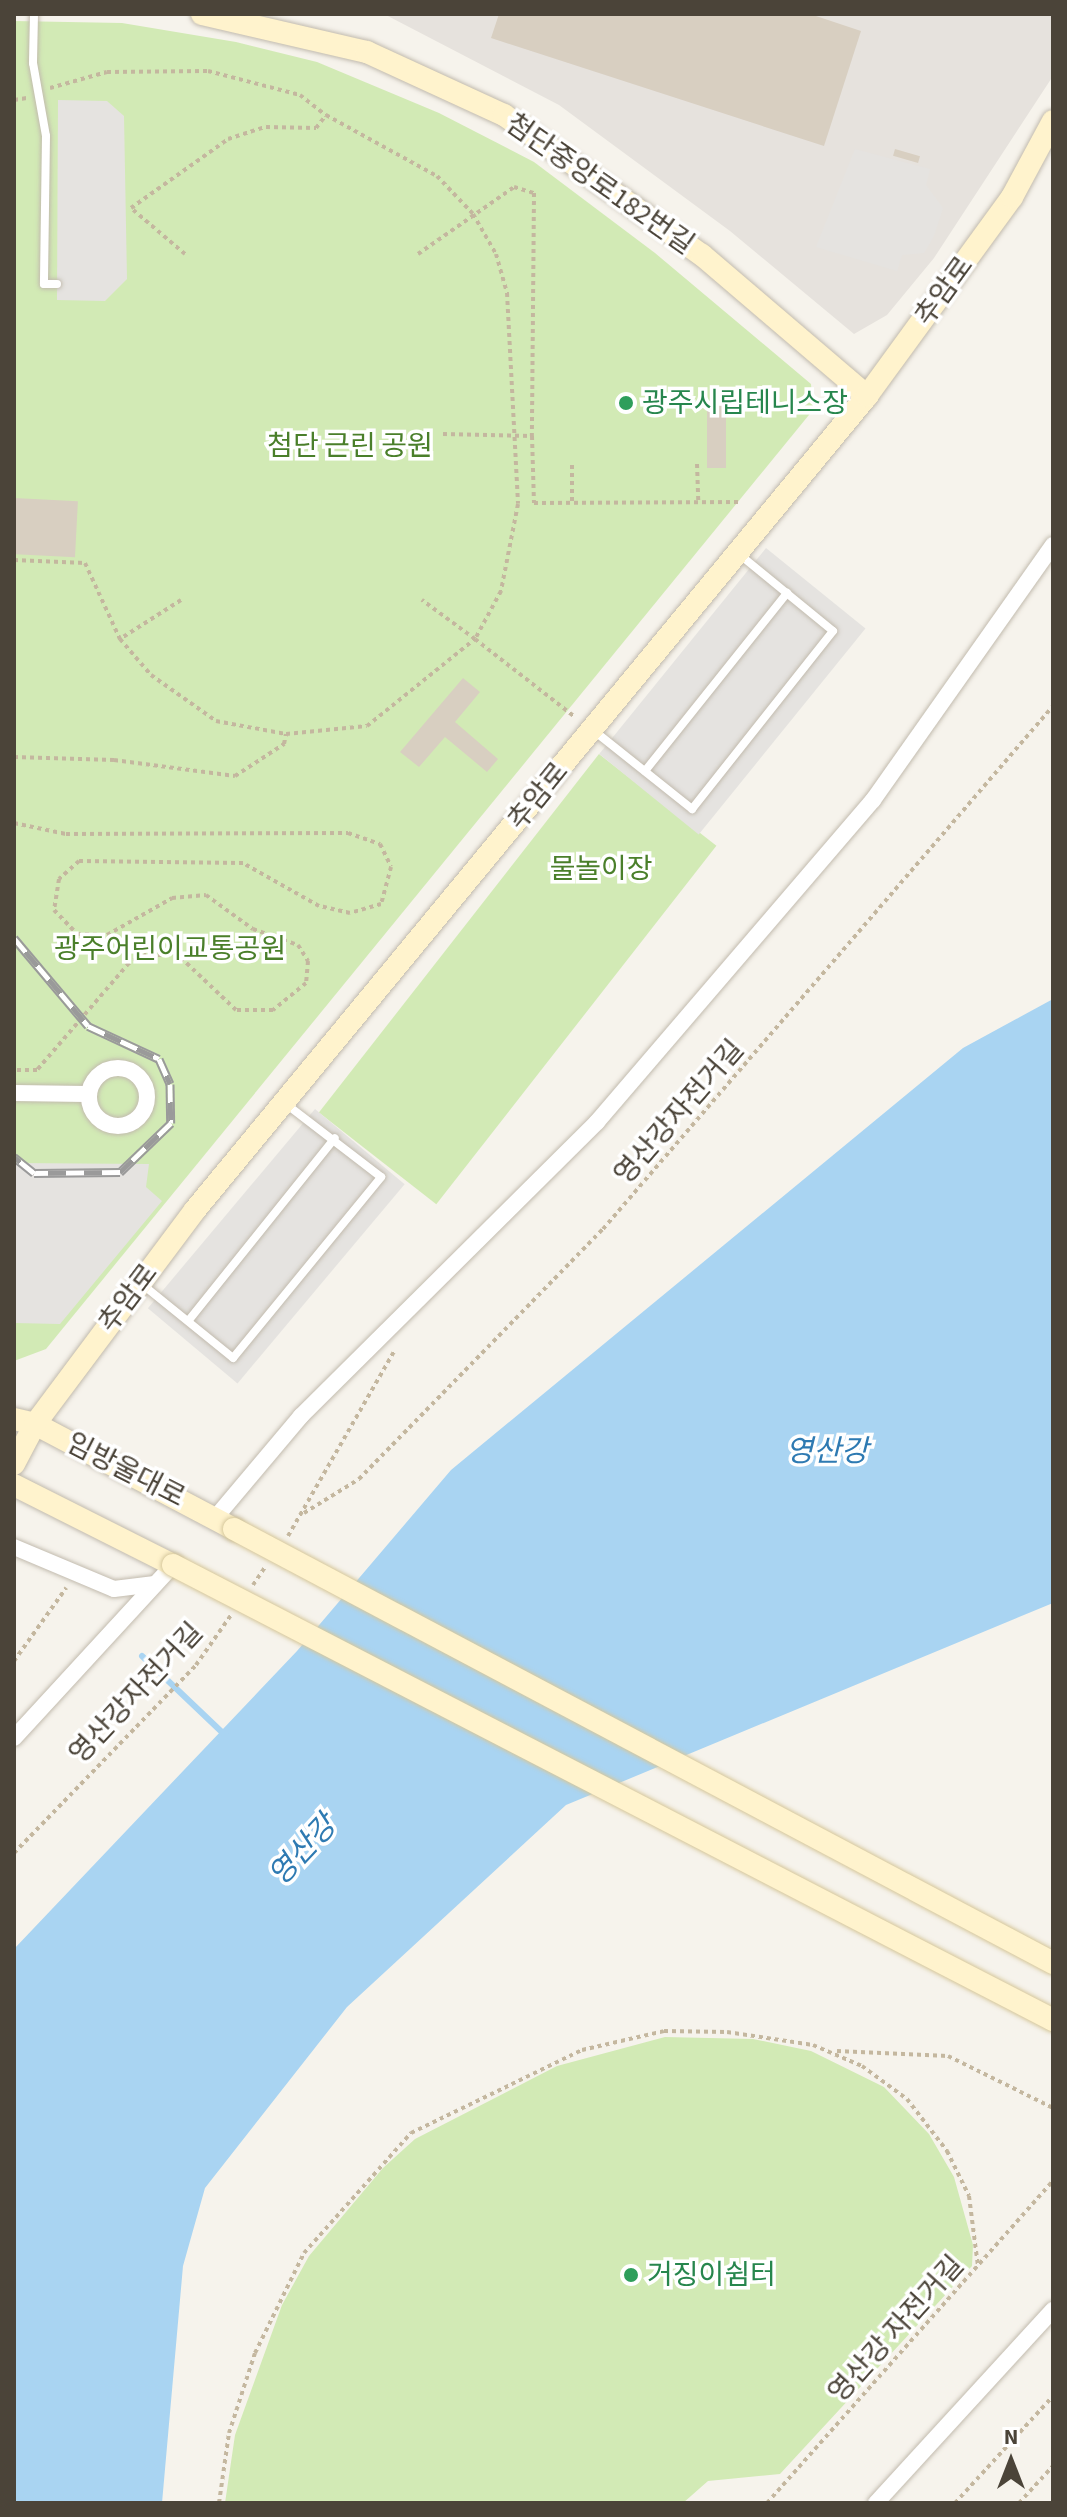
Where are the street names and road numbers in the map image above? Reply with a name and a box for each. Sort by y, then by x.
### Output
street label: 첨단중앙로182번길 [499,107,701,261]
street label: 추암로 [908,250,980,332]
street label: 추암로 [501,755,575,837]
street label: 영산강자전거길 [607,1033,751,1191]
street label: 추암로 [91,1257,165,1339]
street label: 임방울대로 [61,1426,191,1514]
street label: 영산강자전거길 [62,1616,210,1770]
street label: 영산강 자전거길 [821,2249,971,2409]

